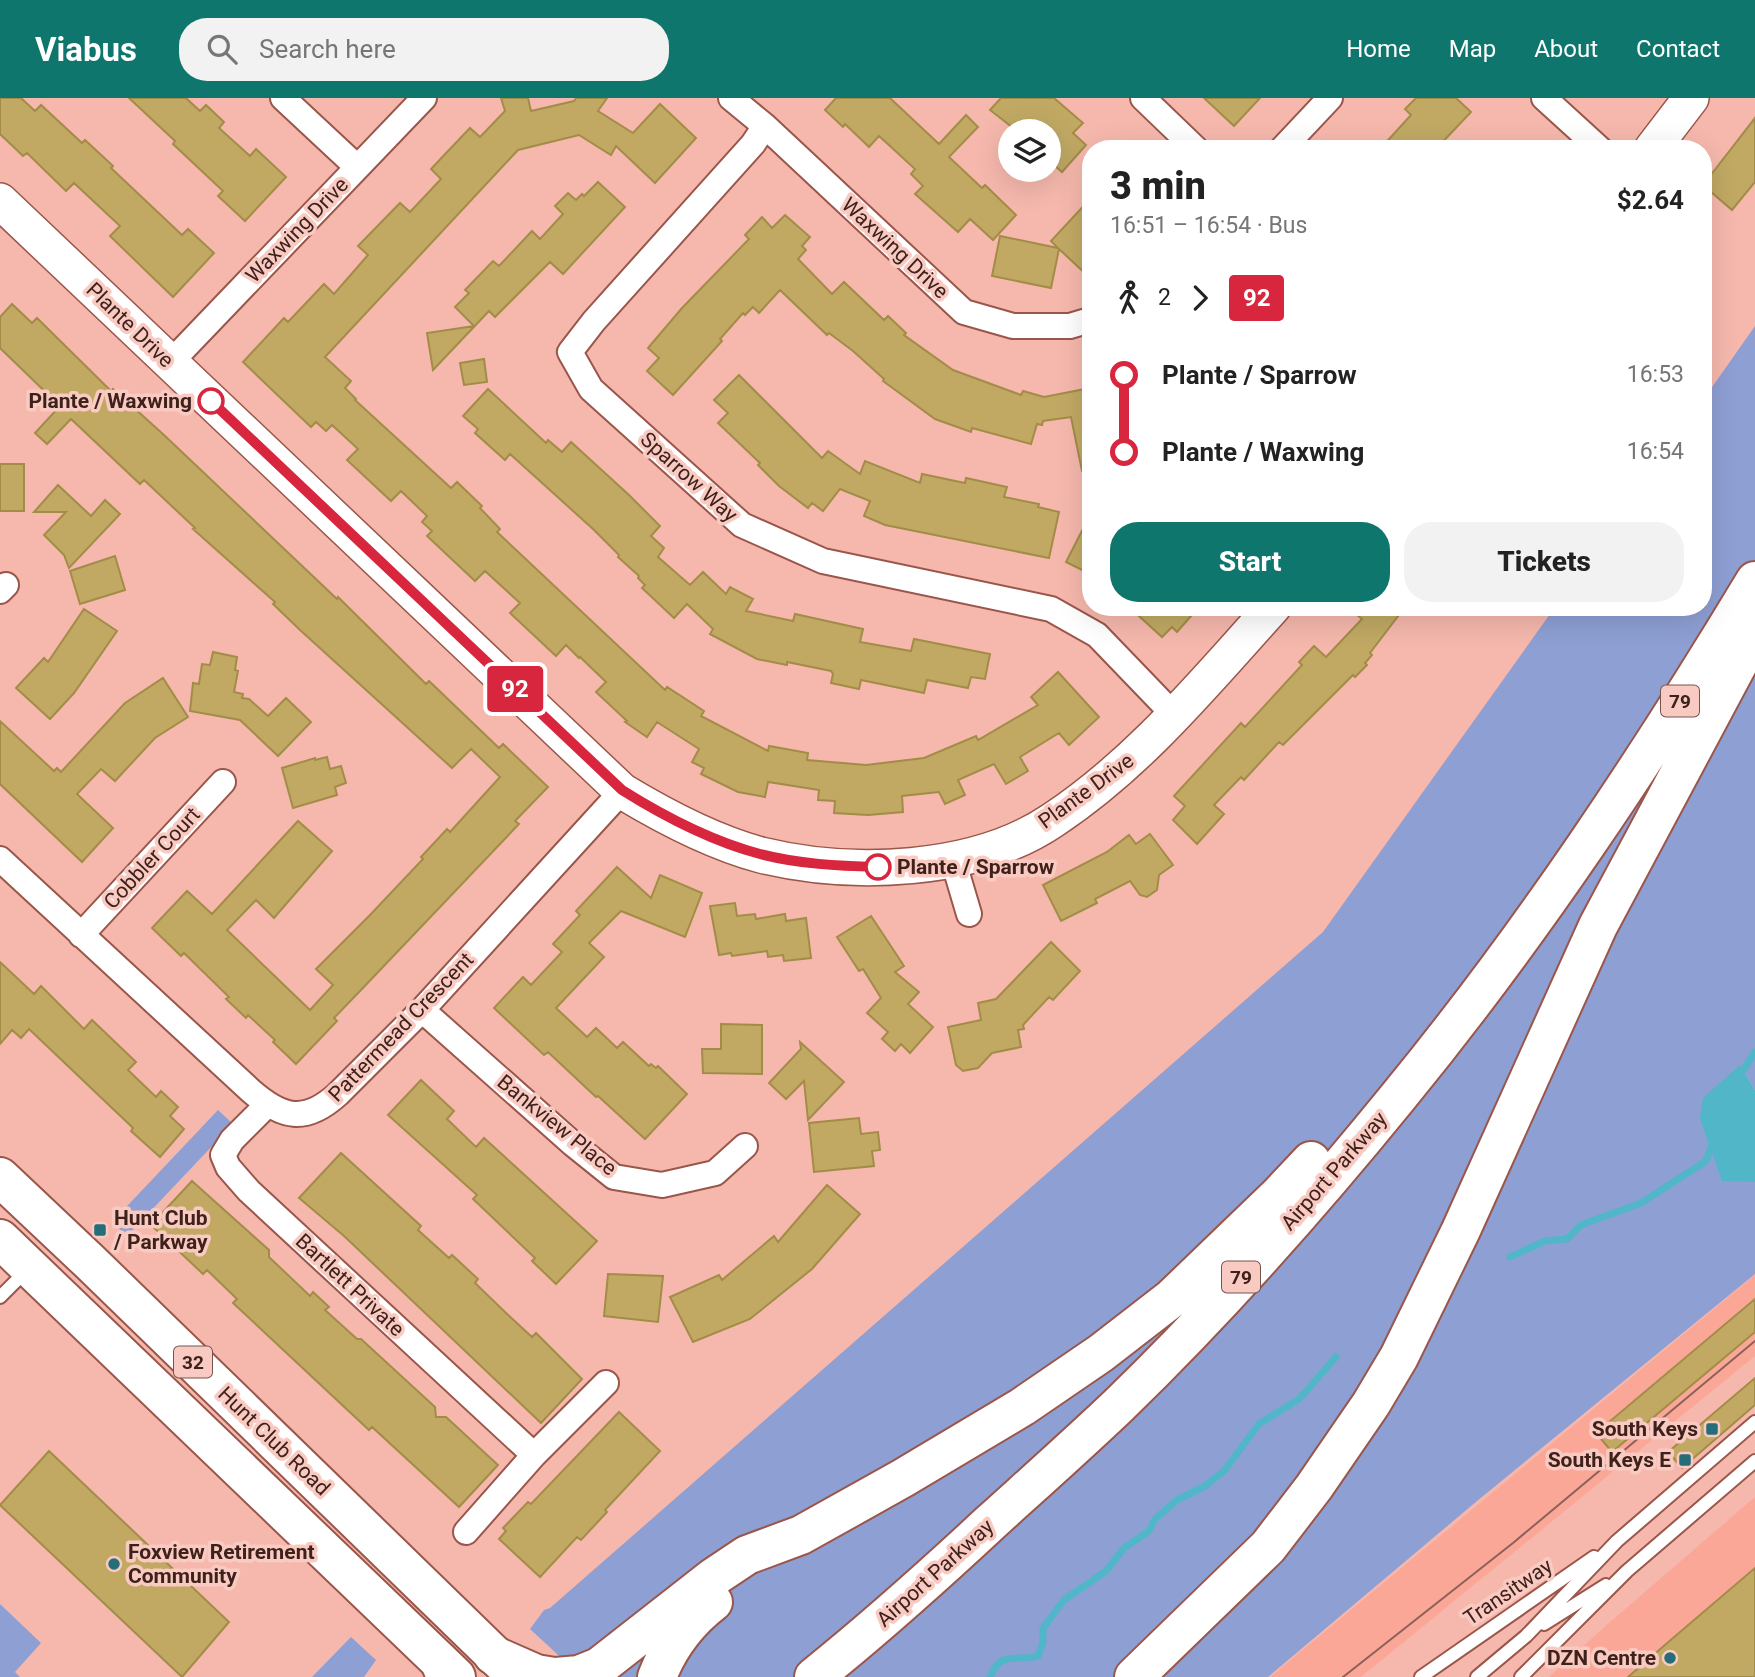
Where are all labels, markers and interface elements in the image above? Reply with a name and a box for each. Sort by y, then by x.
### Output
search box [179,18,669,81]
text: Viabus [35,30,137,69]
icon: search [203,30,241,68]
text: Search here [259,34,396,64]
text: Home [1346,35,1411,63]
text: Map [1449,35,1496,63]
text: About [1534,35,1598,63]
text: Contact [1636,35,1720,63]
map controls [998,119,1061,182]
button: layers [998,119,1061,182]
text: 3 min [1110,164,1206,208]
street label: Waxwing Drive [241,172,353,288]
text: $2.64 [1617,185,1684,215]
street label: Waxwing Drive [837,193,953,303]
text: 16:51 – 16:54 · Bus [1110,212,1307,239]
street label: Plante Drive [81,278,179,372]
icon: walk [1110,279,1148,317]
icon: forward [1181,279,1219,317]
text: 2 [1158,284,1171,311]
text: 92 [1243,284,1270,312]
text: Plante / Sparrow [1162,360,1357,390]
text: 16:53 [1627,361,1684,388]
marker: Plante / Waxwing [198,388,224,414]
place label: Plante / Waxwing [29,389,192,413]
street label: Sparrow Way [636,427,742,527]
text: Plante / Waxwing [1162,437,1364,467]
text: 16:54 [1627,438,1684,465]
button: Start [1110,522,1390,602]
button: Tickets [1404,522,1684,602]
line badge: 92 [484,666,546,712]
text: 92 [501,675,529,703]
road number: 79 [1661,686,1699,716]
street label: Plante Drive [1034,748,1138,834]
street label: Cobbler Court [99,802,205,914]
marker: Plante / Sparrow [865,854,891,880]
place label: Plante / Sparrow [897,855,1055,879]
street label: Pattermead Crescent [324,947,478,1106]
street label: Bankview Place [493,1070,621,1180]
street label: Airport Parkway [1276,1107,1392,1235]
place label: Hunt Club / Parkway [113,1206,208,1254]
marker: Hunt Club / Parkway [92,1222,108,1238]
street label: Bartlett Private [291,1229,409,1341]
road number: 79 [1222,1261,1260,1292]
road number: 32 [174,1346,212,1378]
street label: Hunt Club Road [213,1382,335,1500]
place label: South Keys [1592,1417,1698,1441]
marker: South Keys [1704,1421,1720,1437]
place label: South Keys E [1548,1448,1671,1472]
marker: South Keys E [1677,1452,1693,1468]
street label: Airport Parkway [872,1514,998,1632]
place label: Foxview Retirement Community [128,1540,315,1588]
street label: Transitway [1459,1554,1557,1630]
marker: Foxview Retirement Community [106,1556,122,1572]
place label: DZN Centre [1547,1646,1656,1670]
marker: DZN Centre [1662,1650,1678,1666]

